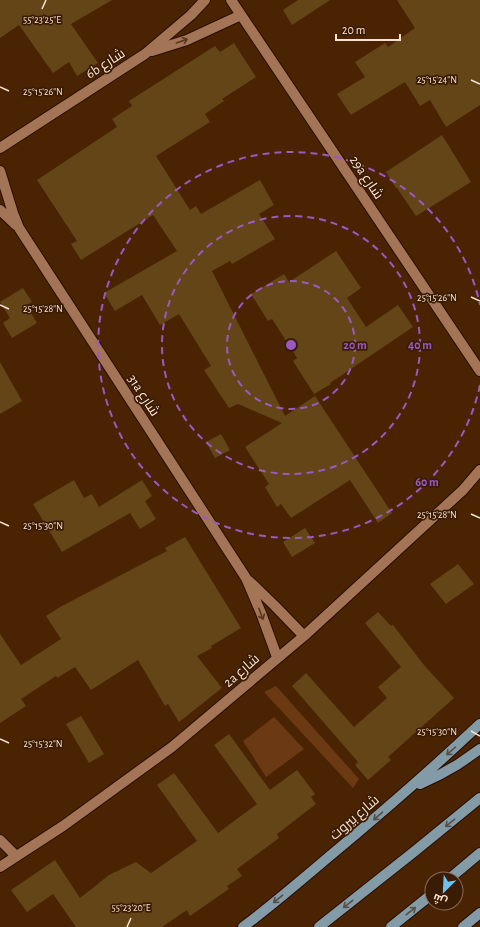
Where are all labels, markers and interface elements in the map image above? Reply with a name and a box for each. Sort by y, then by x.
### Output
text: 55°23'25"E [23,15,61,25]
scale bar [336,16,400,42]
text: 20 m [342,24,365,36]
one-way arrow [175,37,187,45]
street label: 6b شارع [84,46,128,82]
text: 25°15'24"N [417,75,457,85]
text: 25°15'26"N [23,87,63,97]
street label: 29a شارع [346,153,386,202]
text: 25°15'26"N [417,293,457,303]
text: 25°15'28"N [23,304,63,314]
centre of rings [284,338,298,352]
text: 20 m [343,339,367,351]
text: 40 m [408,339,432,351]
street label: 31a شارع [124,372,162,419]
text: 60 m [415,476,439,488]
text: 25°15'28"N [417,510,457,520]
text: 25°15'30"N [23,521,63,531]
one-way arrow [258,608,265,620]
street label: 2a شارع [221,652,263,691]
text: 25°15'30"N [417,727,457,737]
text: 25°15'32"N [23,739,63,749]
one-way arrow [446,746,457,755]
street label: شارع بيروت [327,793,383,844]
one-way arrow [373,811,383,820]
one-way arrow [444,818,455,827]
north arrow [424,871,464,911]
text: ش [431,891,449,908]
one-way arrow [273,895,284,904]
one-way arrow [343,900,354,908]
text: 55°23'20"E [111,903,151,913]
one-way arrow [406,906,417,915]

